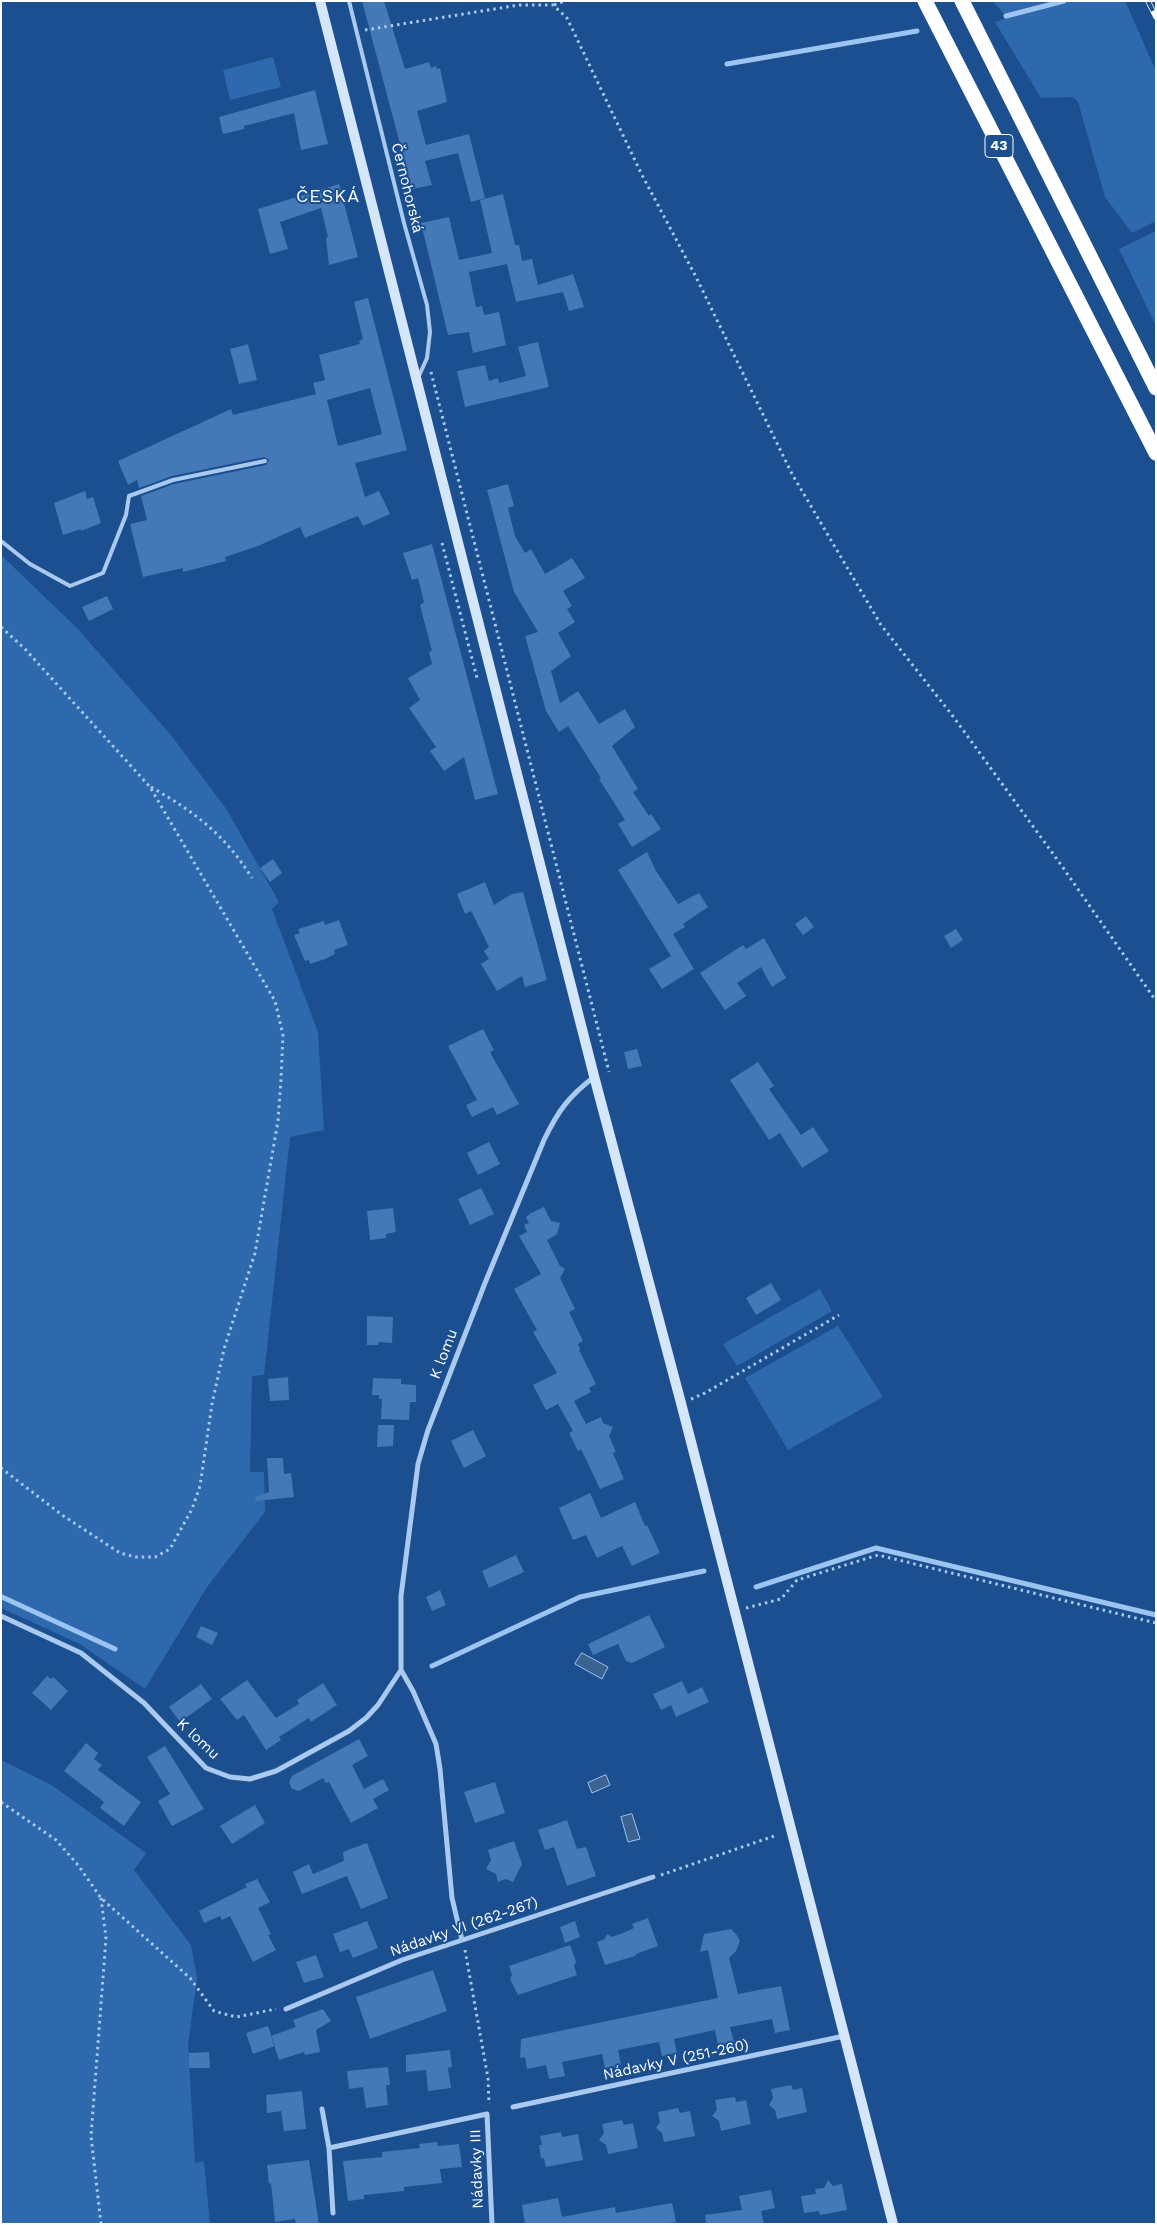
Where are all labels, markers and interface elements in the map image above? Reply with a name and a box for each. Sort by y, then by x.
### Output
road number: 43 [985,134,1013,158]
street label: Černohorská [387,141,427,235]
district label: ČESKÁ [295,186,361,208]
street label: K lomu [426,1326,462,1382]
street label: K lomu [173,1715,223,1763]
street label: Nádavky VI (262-267) [388,1893,540,1961]
street label: Nádavky V (251-260) [602,2036,750,2084]
street label: Nádavky III [467,2129,487,2209]

